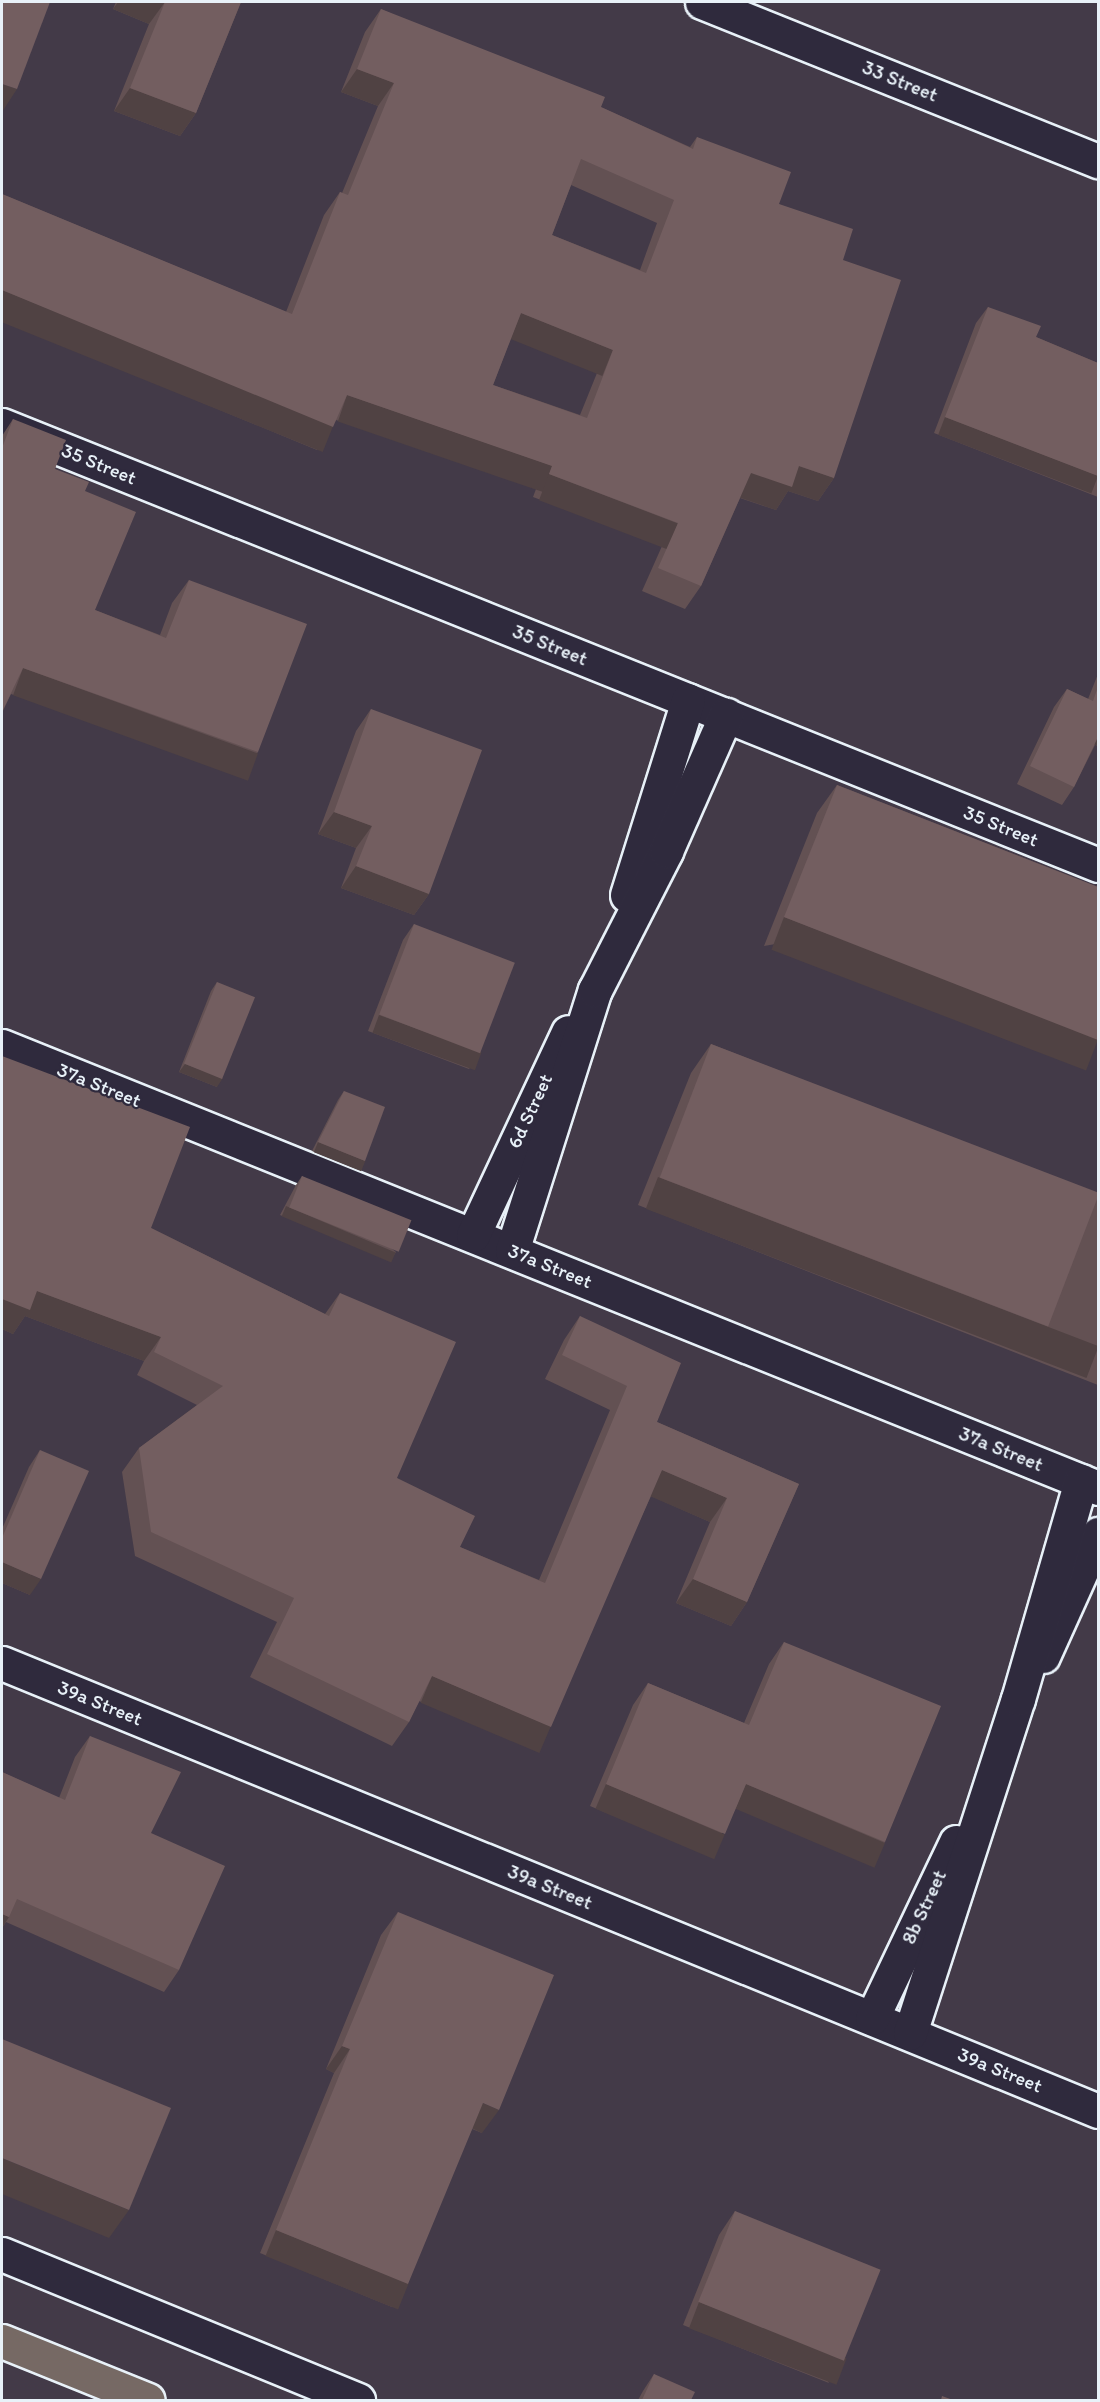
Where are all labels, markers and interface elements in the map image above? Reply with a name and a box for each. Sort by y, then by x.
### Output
street label: 33 Street [859,55,941,107]
street label: 35 Street [58,438,140,490]
street label: 35 Street [509,619,591,671]
street label: 35 Street [960,800,1042,852]
street label: 37a Street [53,1057,145,1113]
street label: 6d Street [502,1070,558,1152]
street label: 37a Street [504,1238,596,1294]
street label: 37a Street [955,1421,1047,1477]
street label: 39a Street [54,1675,146,1731]
street label: 39a Street [504,1859,596,1915]
street label: 8b Street [896,1866,952,1948]
street label: 39a Street [954,2042,1046,2098]

